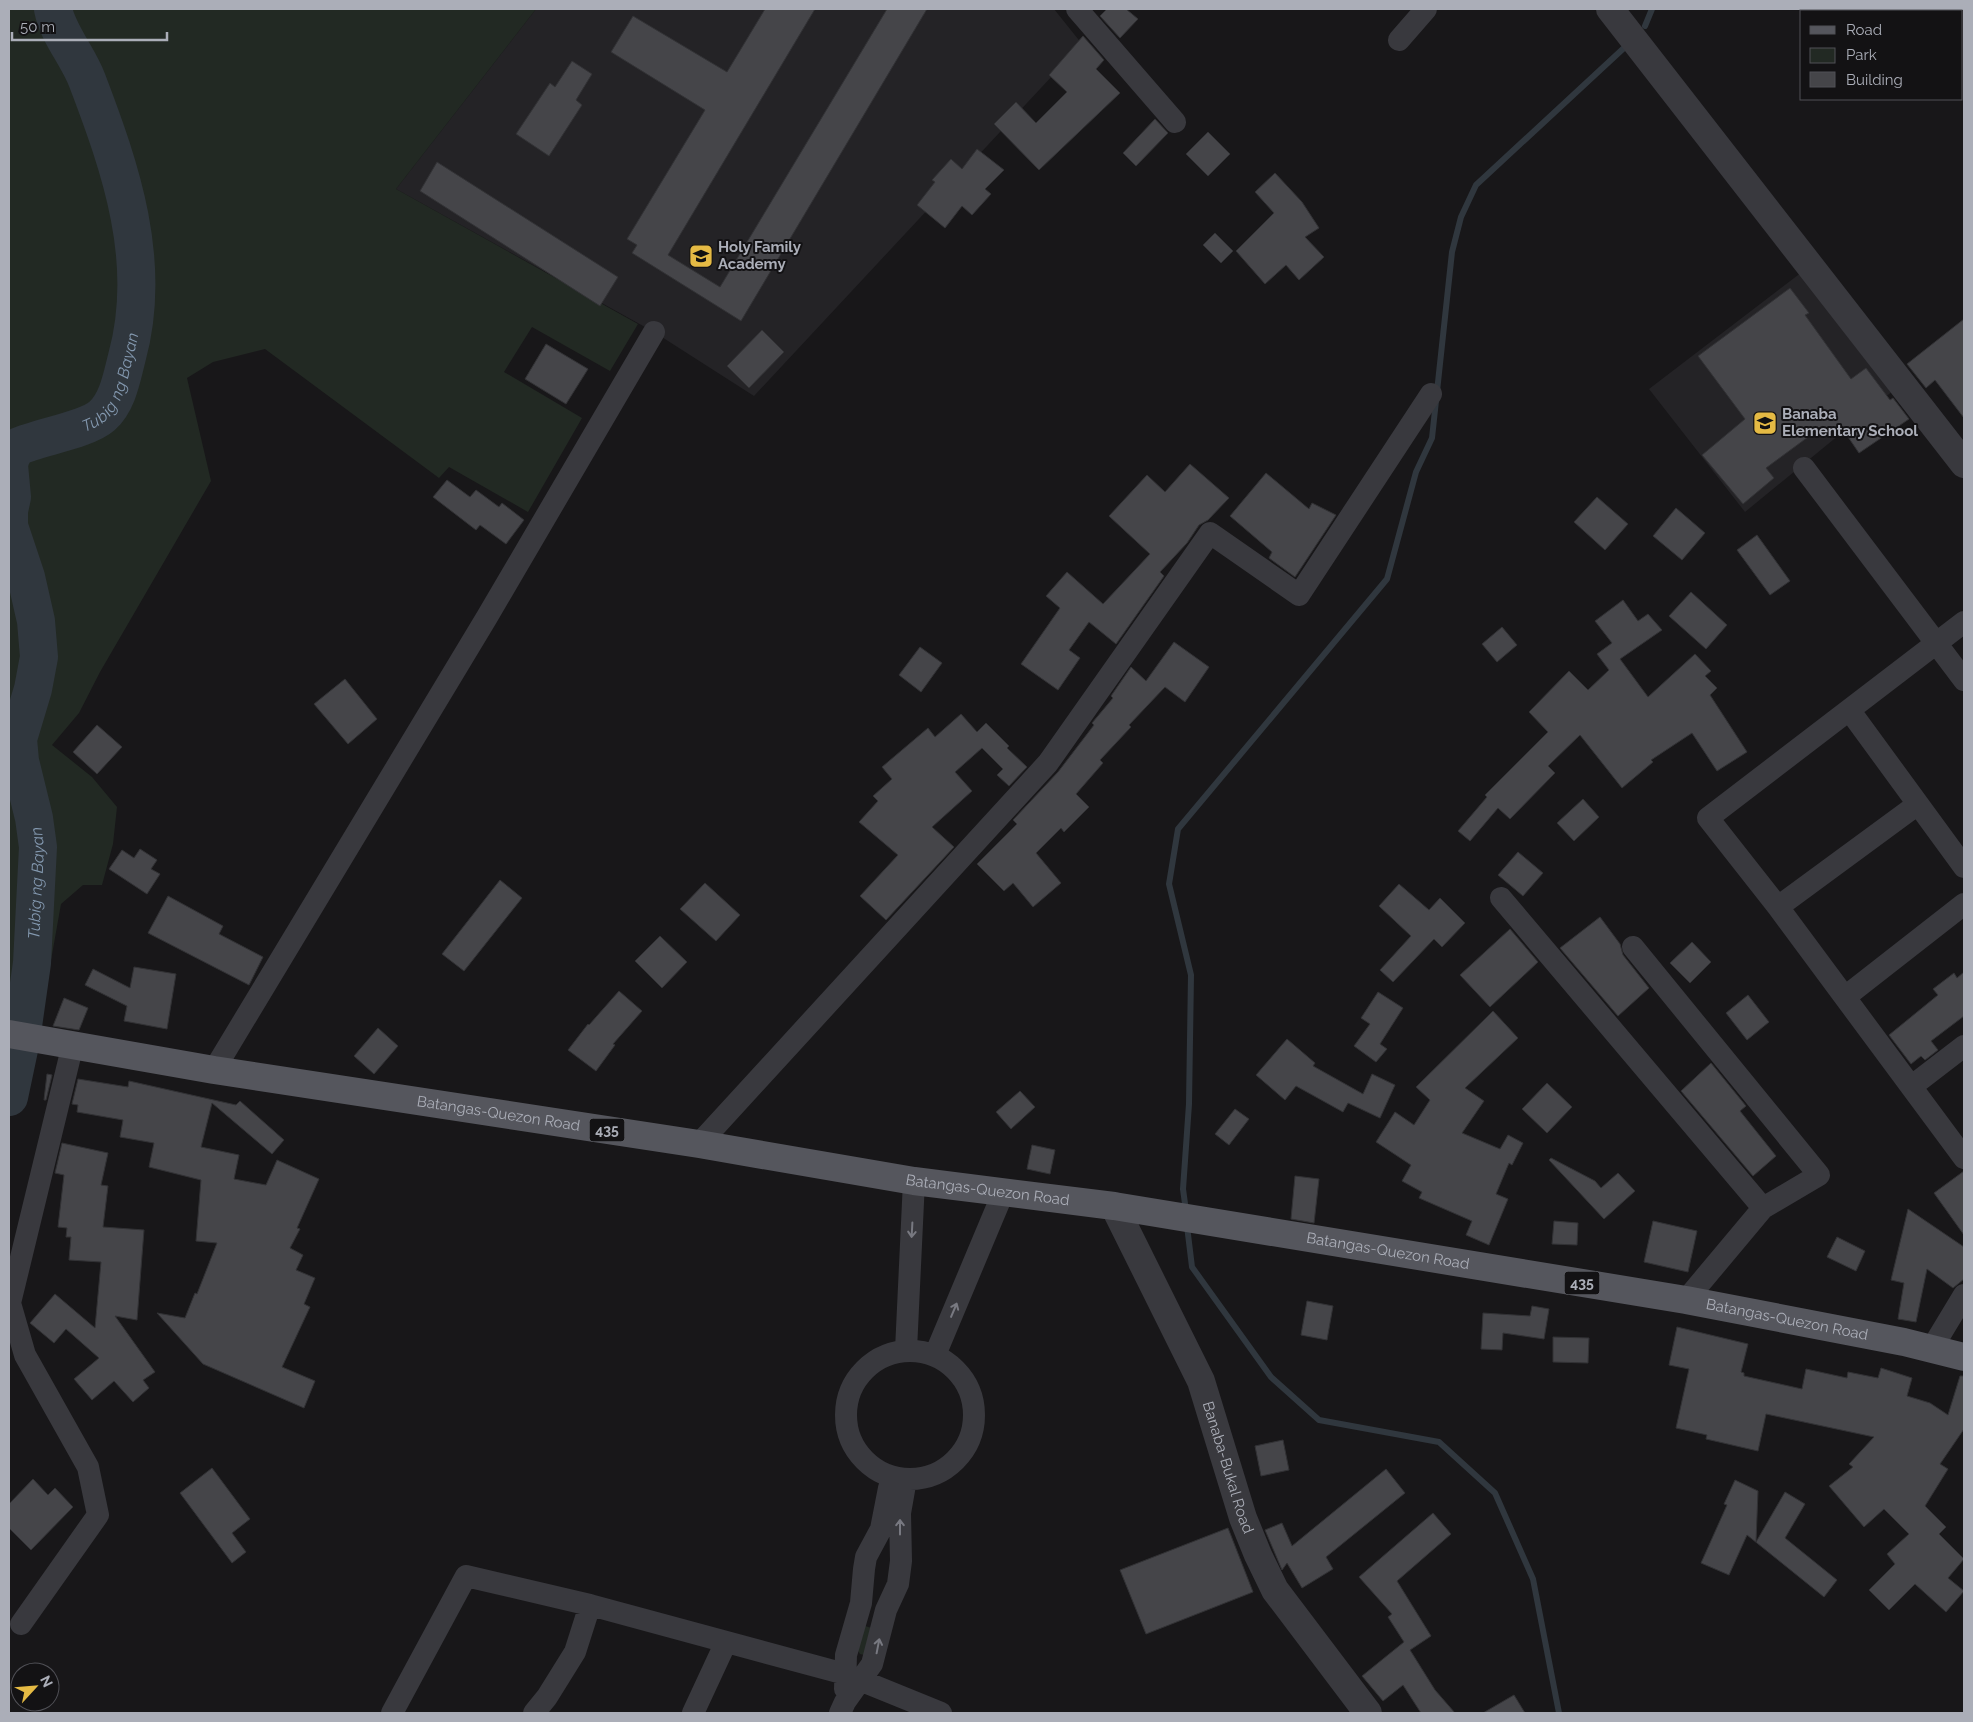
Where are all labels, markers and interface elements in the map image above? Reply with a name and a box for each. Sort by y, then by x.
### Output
scale bar [12,10,168,42]
legend [1800,10,1963,100]
text: 50 m [20,18,55,36]
text: Road [1846,21,1882,39]
text: Park [1846,46,1877,64]
text: Building [1846,71,1903,89]
place label: Holy Family Academy [718,238,802,273]
school or university icon: Holy Family Academy [688,243,714,269]
water label: Tubig ng Bayan [79,331,142,436]
place label: Banaba Elementary School [1782,405,1918,440]
school or university icon: Banaba Elementary School [1752,410,1778,436]
water label: Tubig ng Bayan [24,826,48,940]
street label: Batangas-Quezon Road [416,1092,581,1135]
road number: 435 [590,1118,624,1142]
street label: Batangas-Quezon Road [904,1171,1070,1209]
one-way arrow [907,1222,916,1238]
street label: Batangas-Quezon Road [1305,1229,1471,1273]
road number: 435 [1564,1272,1600,1295]
street label: Batangas-Quezon Road [1704,1295,1870,1344]
one-way arrow [949,1303,959,1318]
street label: Banaba-Bukal Road [1199,1399,1257,1536]
one-way arrow [895,1520,905,1536]
one-way arrow [873,1638,883,1654]
north arrow [10,1662,60,1712]
text: N [37,1673,56,1690]

